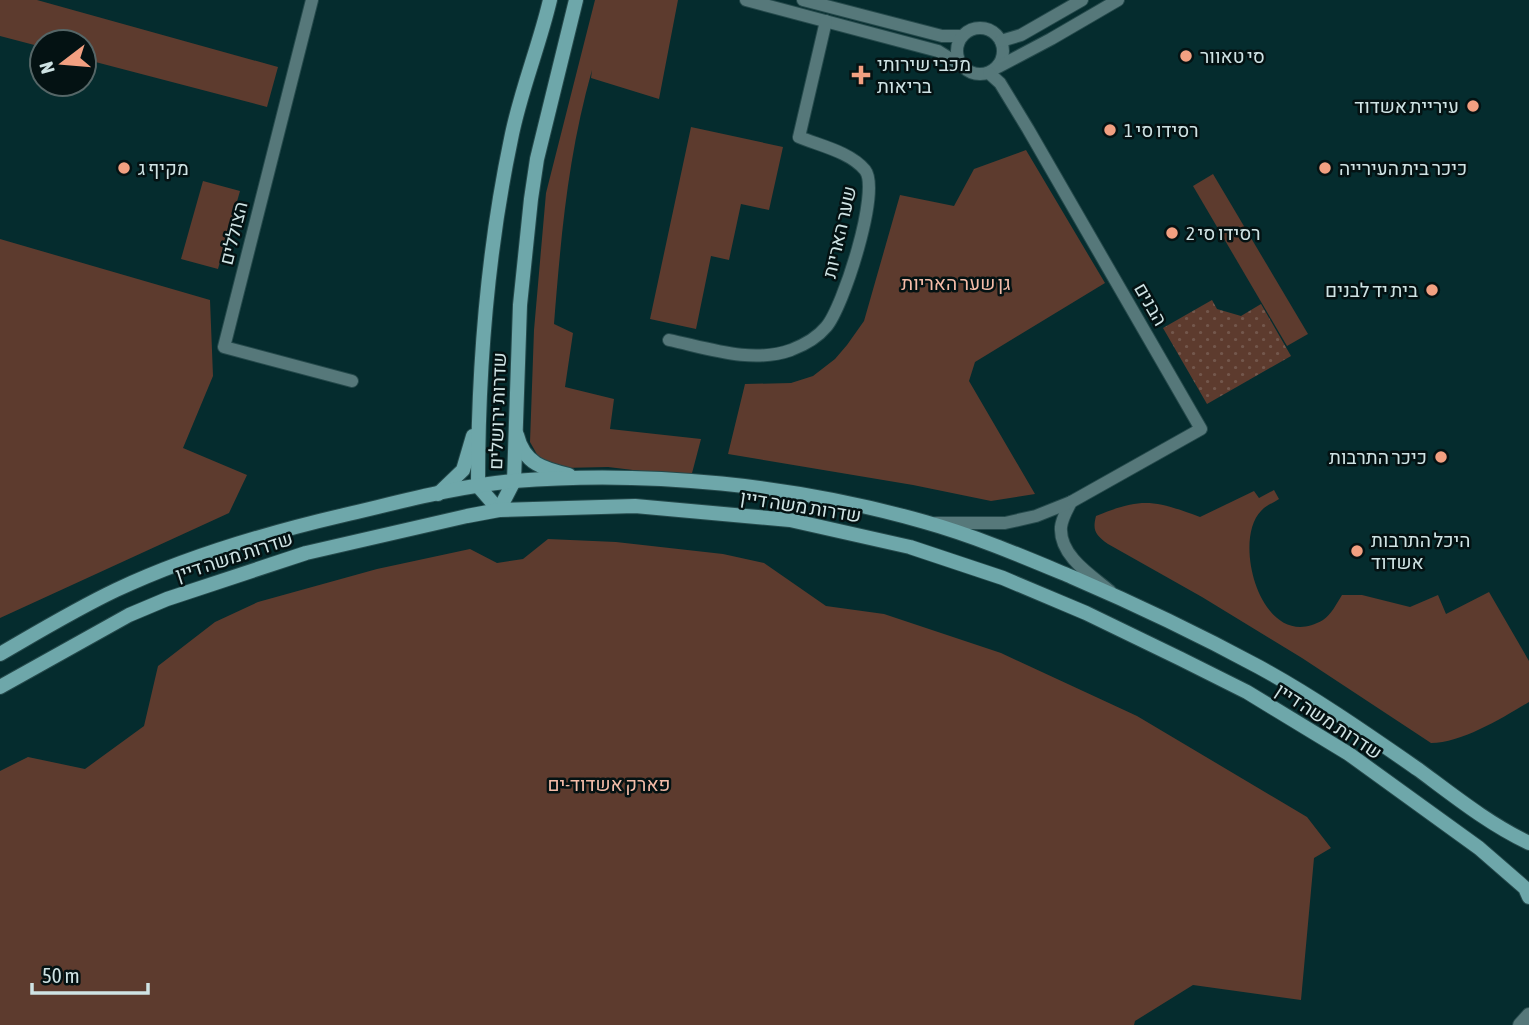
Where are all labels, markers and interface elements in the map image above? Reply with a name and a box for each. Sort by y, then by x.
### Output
north arrow [28,28,98,98]
place label: סי טאוור [1200,45,1265,67]
marker: סי טאוור [1178,48,1194,64]
place label: מכבי שירותי בריאות [877,53,971,97]
text: N [35,59,59,76]
marker: מכבי שירותי בריאות [851,65,871,85]
place label: עיריית אשדוד [1354,95,1459,117]
marker: עיריית אשדוד [1465,98,1481,114]
place label: רסידו סי 1 [1124,119,1199,141]
marker: רסידו סי 1 [1102,122,1118,138]
place label: מקיף ג [138,157,189,179]
place label: כיכר בית העירייה [1339,157,1467,179]
marker: מקיף ג [116,160,132,176]
marker: כיכר בית העירייה [1317,160,1333,176]
street label: שער האריות [818,184,860,280]
street label: הצוללים [215,199,251,267]
place label: רסידו סי 2 [1186,222,1261,244]
marker: רסידו סי 2 [1164,225,1180,241]
park label: גן שער האריות [901,272,1011,294]
street label: הבנים [1130,279,1172,329]
place label: בית יד לבנים [1325,279,1418,301]
marker: בית יד לבנים [1424,282,1440,298]
street label: שדרות ירושלים [484,352,510,470]
place label: כיכר התרבות [1329,446,1427,468]
marker: כיכר התרבות [1433,449,1449,465]
street label: שדרות משה דיין [739,486,863,526]
street label: שדרות משה דיין [173,527,295,585]
place label: היכל התרבות אשדוד [1371,529,1470,573]
marker: היכל התרבות אשדוד [1349,543,1365,559]
street label: שדרות משה דיין [1272,679,1386,763]
park label: פארק אשדוד-ים [547,773,671,795]
scale bar [32,951,147,995]
text: 50 m [42,963,80,987]

